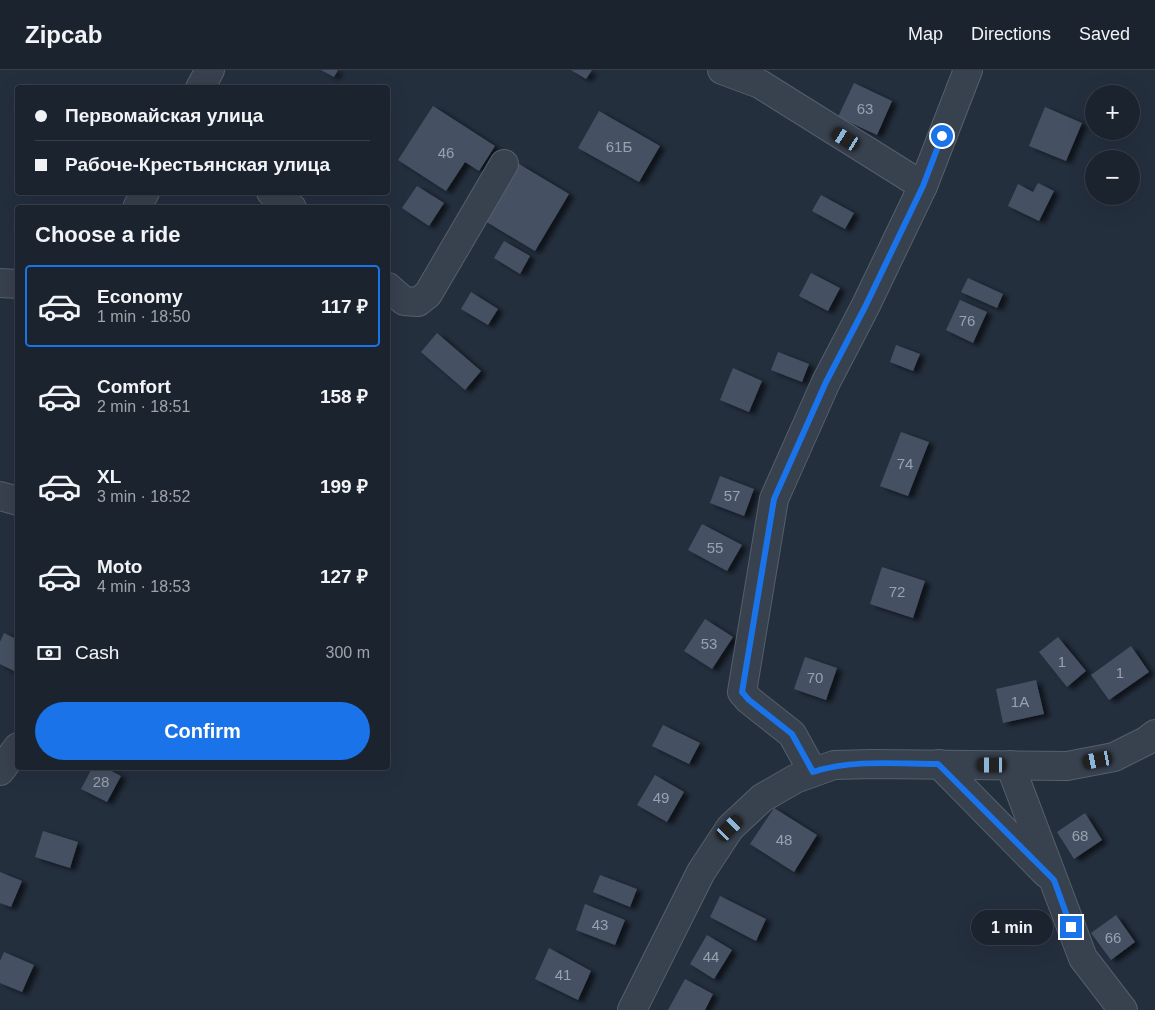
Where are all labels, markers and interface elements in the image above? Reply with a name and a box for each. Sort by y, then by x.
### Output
text: Zipcab [25,21,102,48]
text: Map [908,24,943,44]
text: Directions [971,24,1051,44]
text: Saved [1079,24,1130,44]
map controls [1085,85,1140,205]
button: + [1085,85,1140,140]
house number: 63 [857,100,873,117]
text: Первомайская улица [65,105,263,126]
car [829,125,862,153]
route start [931,125,953,147]
house number: 61Б [606,138,632,155]
house number: 46 [438,144,454,161]
button: − [1085,150,1140,205]
text: Рабоче-Крестьянская улица [65,154,330,175]
text: Choose a ride [35,222,180,247]
icon: car [37,284,82,329]
text: Economy [97,286,183,307]
text: 117 ₽ [321,296,368,317]
text: 1 min · 18:50 [97,308,190,325]
house number: 76 [959,312,975,329]
icon: car [37,374,82,419]
text: Comfort [97,376,171,397]
text: 158 ₽ [320,386,368,407]
text: 2 min · 18:51 [97,398,190,415]
house number: 74 [897,455,913,472]
icon: car [37,464,82,509]
text: XL [97,466,121,487]
text: 199 ₽ [320,476,368,497]
house number: 57 [724,487,740,504]
text: 3 min · 18:52 [97,488,190,505]
house number: 55 [707,539,723,556]
icon: car [37,554,82,599]
text: Moto [97,556,142,577]
text: 127 ₽ [320,566,368,587]
text: 4 min · 18:53 [97,578,190,595]
house number: 72 [889,583,905,600]
house number: 53 [701,635,717,652]
icon: cash [35,639,63,667]
text: Cash [75,642,119,663]
text: 300 m [326,644,370,661]
house number: 1 [1058,653,1066,670]
house number: 1 [1116,664,1124,681]
house number: 70 [807,669,823,686]
house number: 1А [1011,693,1029,710]
button: Confirm [35,702,370,760]
car [1081,750,1114,770]
car [977,758,1007,773]
house number: 28 [93,773,109,790]
house number: 49 [653,789,669,806]
car [713,812,746,844]
house number: 68 [1072,827,1088,844]
house number: 48 [776,831,792,848]
callout: 1 min [971,910,1054,944]
house number: 43 [592,916,608,933]
route end [1060,916,1082,938]
text: 1 min [991,919,1033,936]
house number: 66 [1105,929,1121,946]
house number: 44 [703,948,719,965]
house number: 41 [555,966,571,983]

